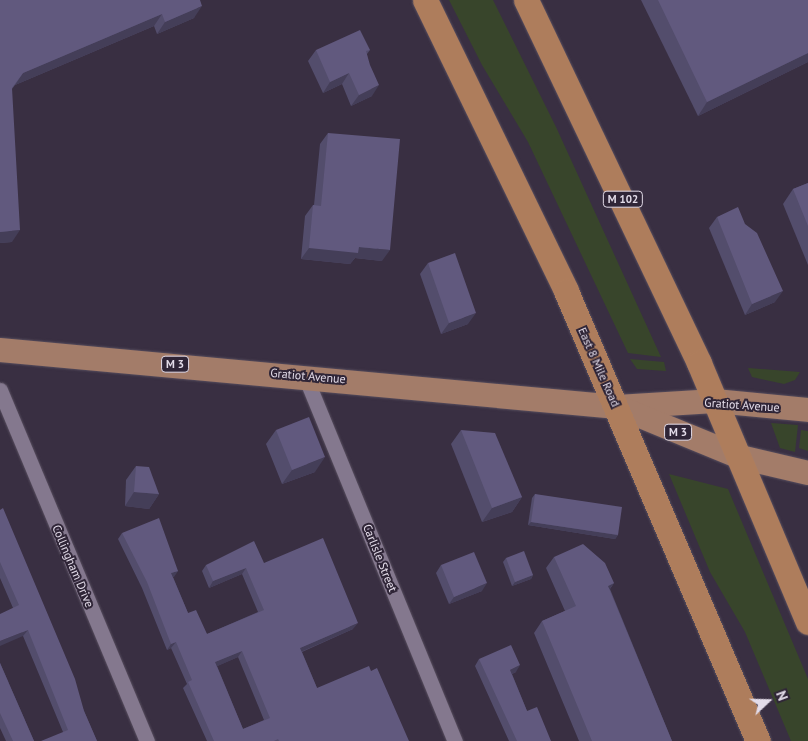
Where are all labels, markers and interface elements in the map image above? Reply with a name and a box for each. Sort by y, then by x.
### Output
road number: M 102 [602,190,644,208]
street label: East 8 Mile Road [575,325,623,409]
road number: M 3 [160,356,190,372]
street label: Gratiot Avenue [270,366,346,386]
street label: Gratiot Avenue [704,395,780,415]
road number: M 3 [663,424,693,441]
street label: Collingham Drive [49,522,97,610]
street label: Carlisle Street [360,522,400,594]
north arrow [743,676,793,726]
text: N [772,688,792,703]

